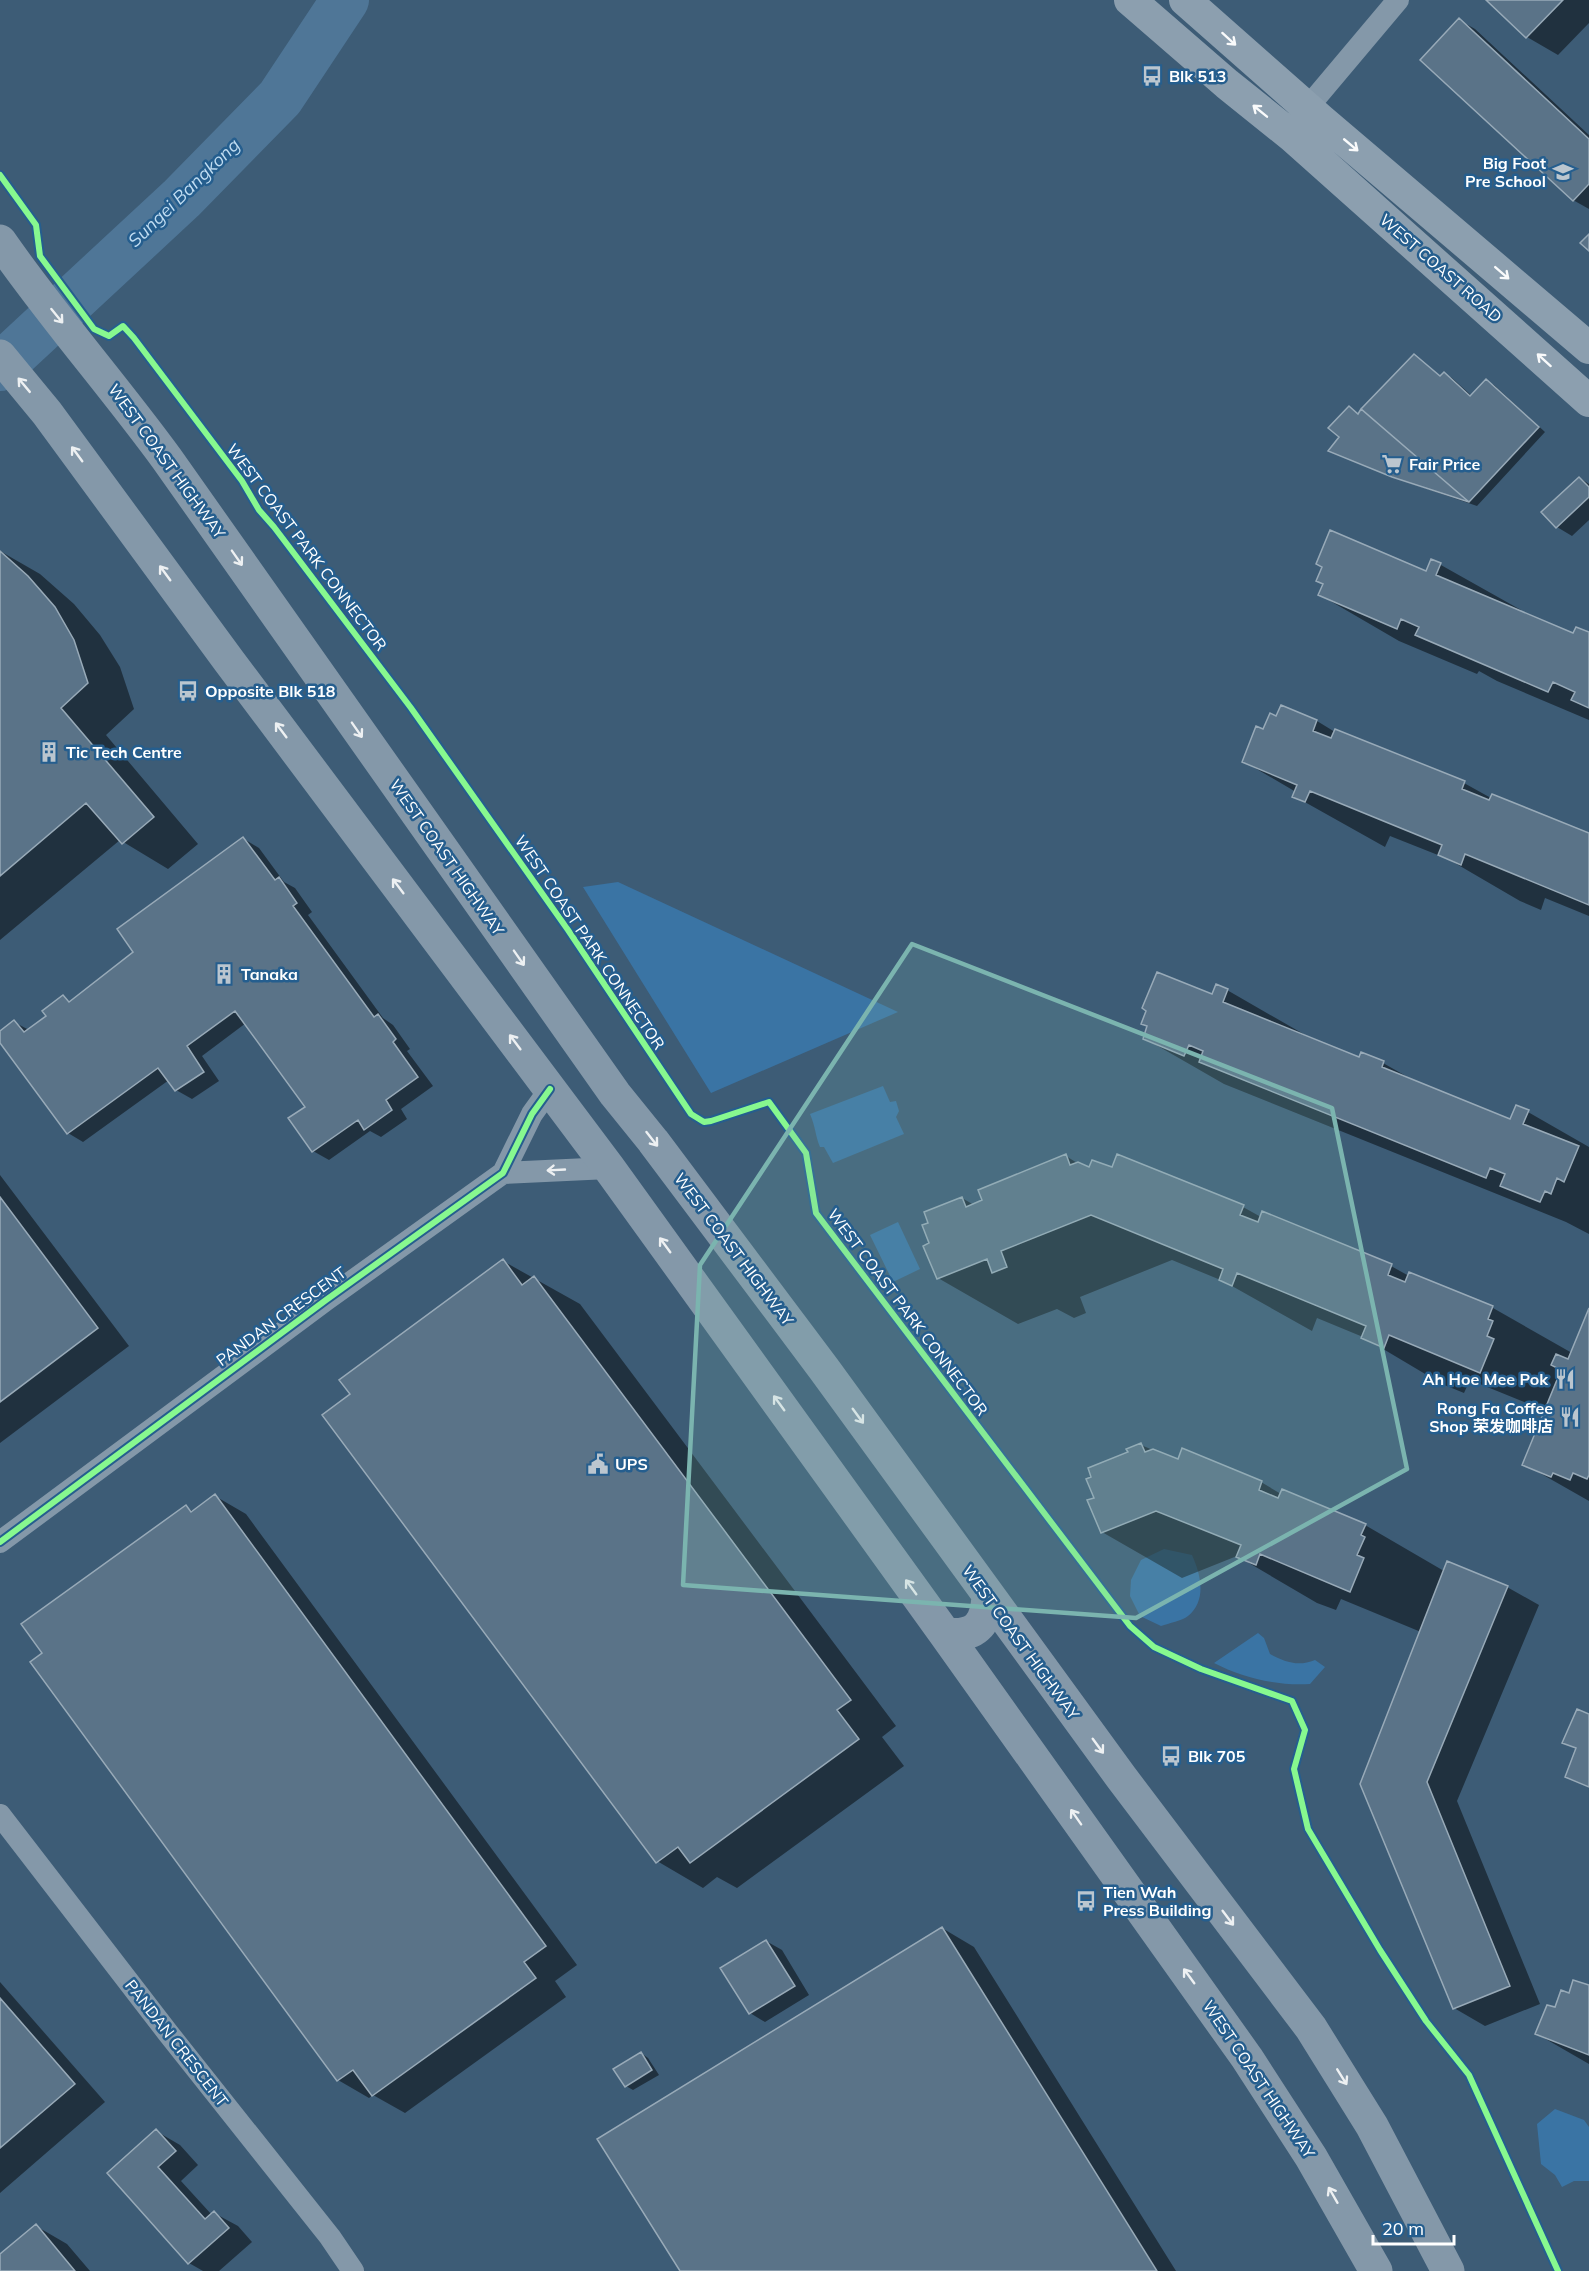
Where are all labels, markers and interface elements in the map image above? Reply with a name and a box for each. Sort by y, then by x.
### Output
one-way arrow [1221,32,1236,46]
bus stop icon: Blk 513 [1140,64,1164,88]
place label: Blk 513 [1169,66,1226,86]
one-way arrow [1252,104,1268,117]
water label: Sungei Bangkong [123,133,245,252]
one-way arrow [1343,138,1358,152]
place label: Big Foot Pre School [1465,153,1546,191]
school or university icon: Big Foot Pre School [1551,160,1575,184]
street label: WEST COAST ROAD [1376,209,1506,327]
one-way arrow [1494,266,1509,280]
one-way arrow [50,308,63,324]
one-way arrow [1537,353,1552,367]
one-way arrow [17,377,30,393]
street label: WEST COAST HIGHWAY [104,380,230,542]
street label: WEST COAST PARK CONNECTOR [222,439,392,655]
one-way arrow [70,446,83,462]
supermarket icon: Fair Price [1380,452,1404,476]
place label: Fair Price [1409,454,1480,474]
one-way arrow [231,549,243,566]
one-way arrow [159,566,171,582]
bus stop icon: Opposite Blk 518 [176,679,200,703]
place label: Opposite Blk 518 [205,681,336,701]
one-way arrow [275,722,288,738]
one-way arrow [351,722,364,738]
building icon: Tic Tech Centre [37,740,61,764]
place label: Tic Tech Centre [66,742,182,762]
street label: WEST COAST HIGHWAY [385,775,509,939]
street label: WEST COAST PARK CONNECTOR [511,831,669,1053]
one-way arrow [392,878,405,894]
one-way arrow [513,949,525,966]
building icon: Tanaka [212,962,236,986]
place label: Tanaka [241,964,298,984]
one-way arrow [509,1034,521,1050]
one-way arrow [645,1131,658,1147]
one-way arrow [547,1164,567,1175]
street label: WEST COAST HIGHWAY [670,1169,798,1330]
street label: WEST COAST PARK CONNECTOR [823,1204,993,1420]
one-way arrow [659,1238,671,1254]
street label: PANDAN CRESCENT [212,1262,350,1370]
restaurant icon: Ah Hoe Mee Pok [1553,1367,1577,1391]
place label: Ah Hoe Mee Pok [1423,1369,1549,1389]
one-way arrow [773,1396,785,1412]
place label: Rong Fa Coffee Shop 荣发咖啡店 [1429,1398,1553,1436]
restaurant icon: Rong Fa Coffee Shop 荣发咖啡店 [1558,1405,1582,1429]
one-way arrow [852,1407,864,1423]
public building icon: UPS [586,1452,610,1476]
place label: UPS [615,1454,648,1474]
street label: WEST COAST HIGHWAY [958,1561,1084,1723]
one-way arrow [905,1579,917,1595]
one-way arrow [1091,1737,1104,1753]
bus stop icon: Blk 705 [1159,1744,1183,1768]
place label: Blk 705 [1188,1746,1246,1766]
one-way arrow [1070,1809,1082,1826]
place label: Tien Wah Press Building [1103,1882,1212,1920]
bus stop icon: Tien Wah Press Building [1074,1889,1098,1913]
one-way arrow [1221,1910,1234,1926]
one-way arrow [1183,1968,1195,1984]
street label: PANDAN CRESCENT [121,1975,233,2111]
street label: WEST COAST HIGHWAY [1199,1996,1320,2162]
one-way arrow [1336,2068,1348,2085]
one-way arrow [1327,2187,1339,2204]
scale bar [1373,2208,1454,2246]
text: 20 m [1382,2217,1424,2240]

